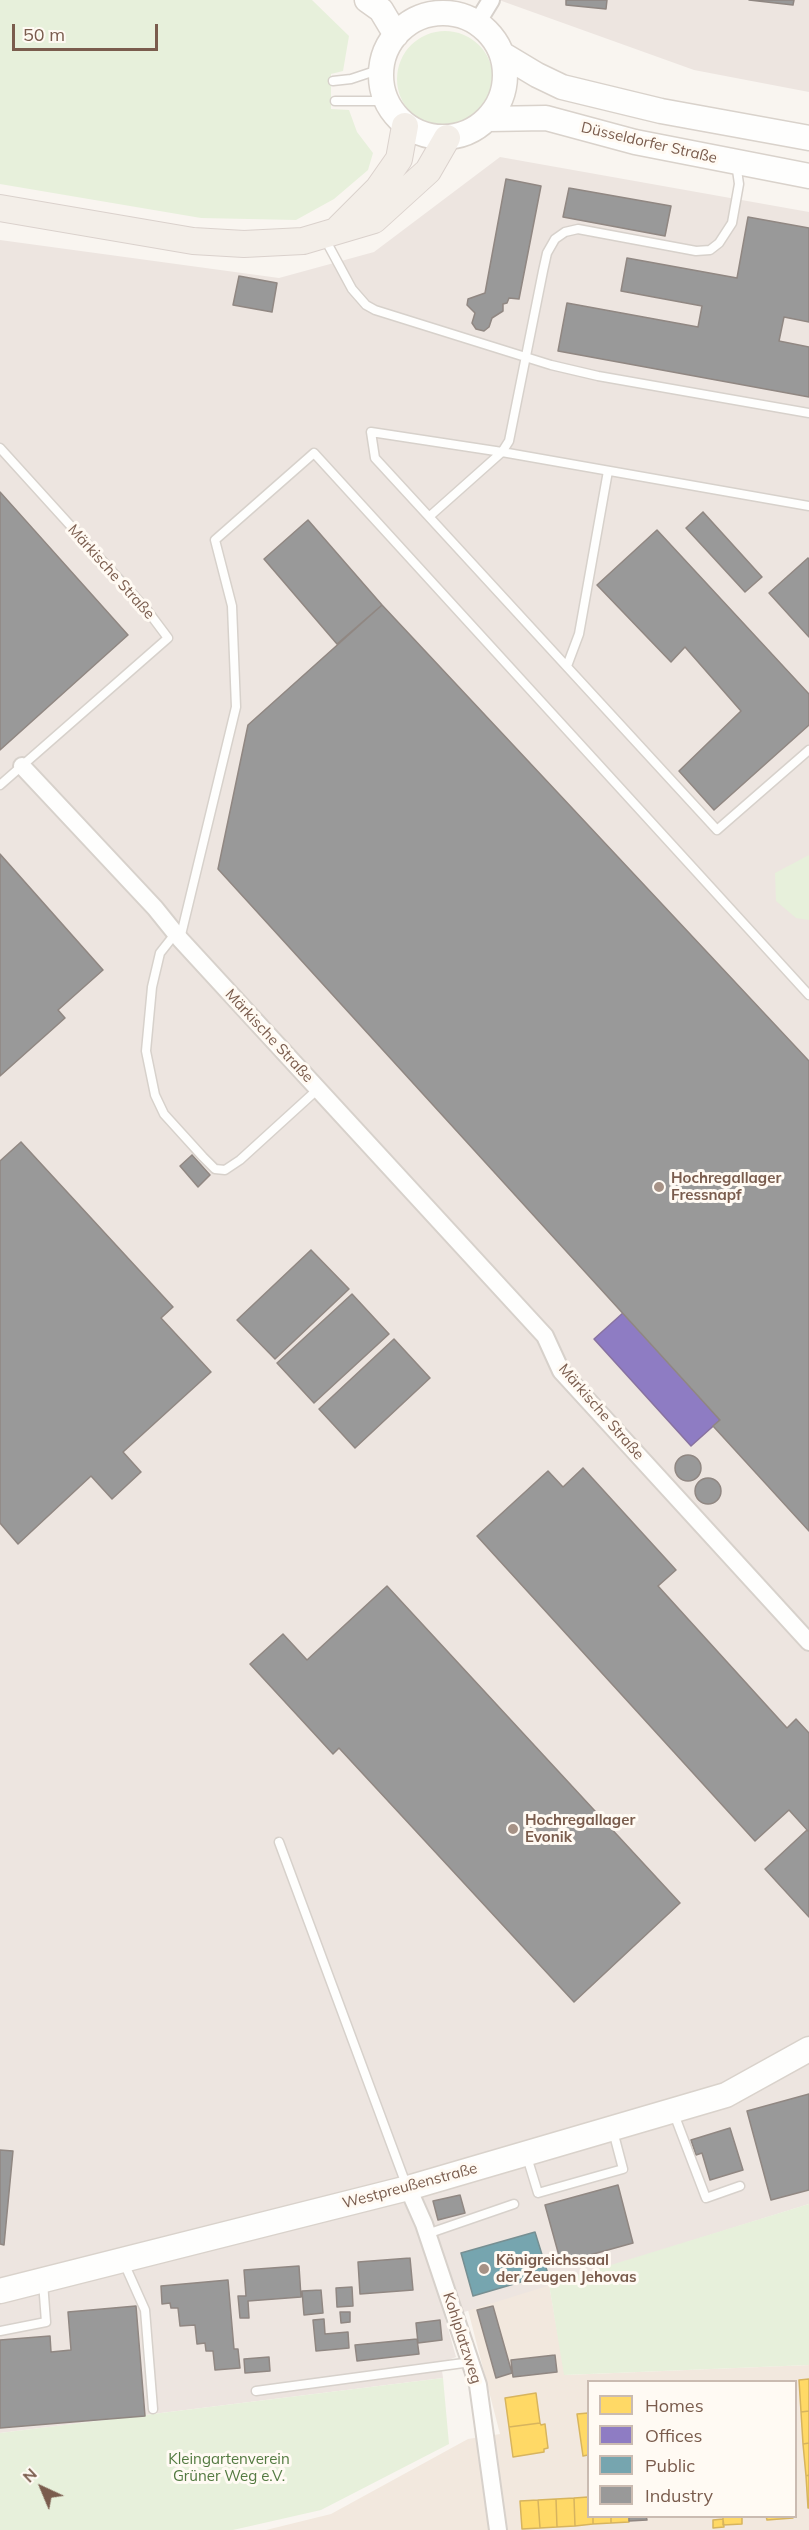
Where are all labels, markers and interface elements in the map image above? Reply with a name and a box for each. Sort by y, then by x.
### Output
scale bar [15,12,160,50]
text: 50 m [23,23,65,46]
street label: Düsseldorfer Straße [579,119,719,167]
street label: Märkische Straße [64,521,158,623]
street label: Märkische Straße [221,986,317,1086]
place label: Hochregallager Fressnapf [671,1169,781,1204]
marker: Hochregallager Fressnapf [652,1180,666,1194]
street label: Märkische Straße [555,1360,647,1464]
place label: Hochregallager Evonik [525,1811,635,1846]
marker: Hochregallager Evonik [506,1822,520,1836]
street label: Westpreußenstraße [341,2159,479,2213]
place label: Königreichssaal der Zeugen Jehovas [496,2251,637,2286]
marker: Königreichssaal der Zeugen Jehovas [477,2262,491,2276]
street label: Kohlplatzweg [439,2290,485,2386]
legend [587,2380,797,2518]
text: Homes [645,2394,704,2417]
text: Offices [645,2424,702,2447]
park label: Kleingartenverein Grüner Weg e.V. [168,2450,290,2485]
text: Public [645,2454,695,2477]
north arrow [12,2458,72,2518]
text: N [18,2464,41,2486]
text: Industry [645,2484,713,2507]

